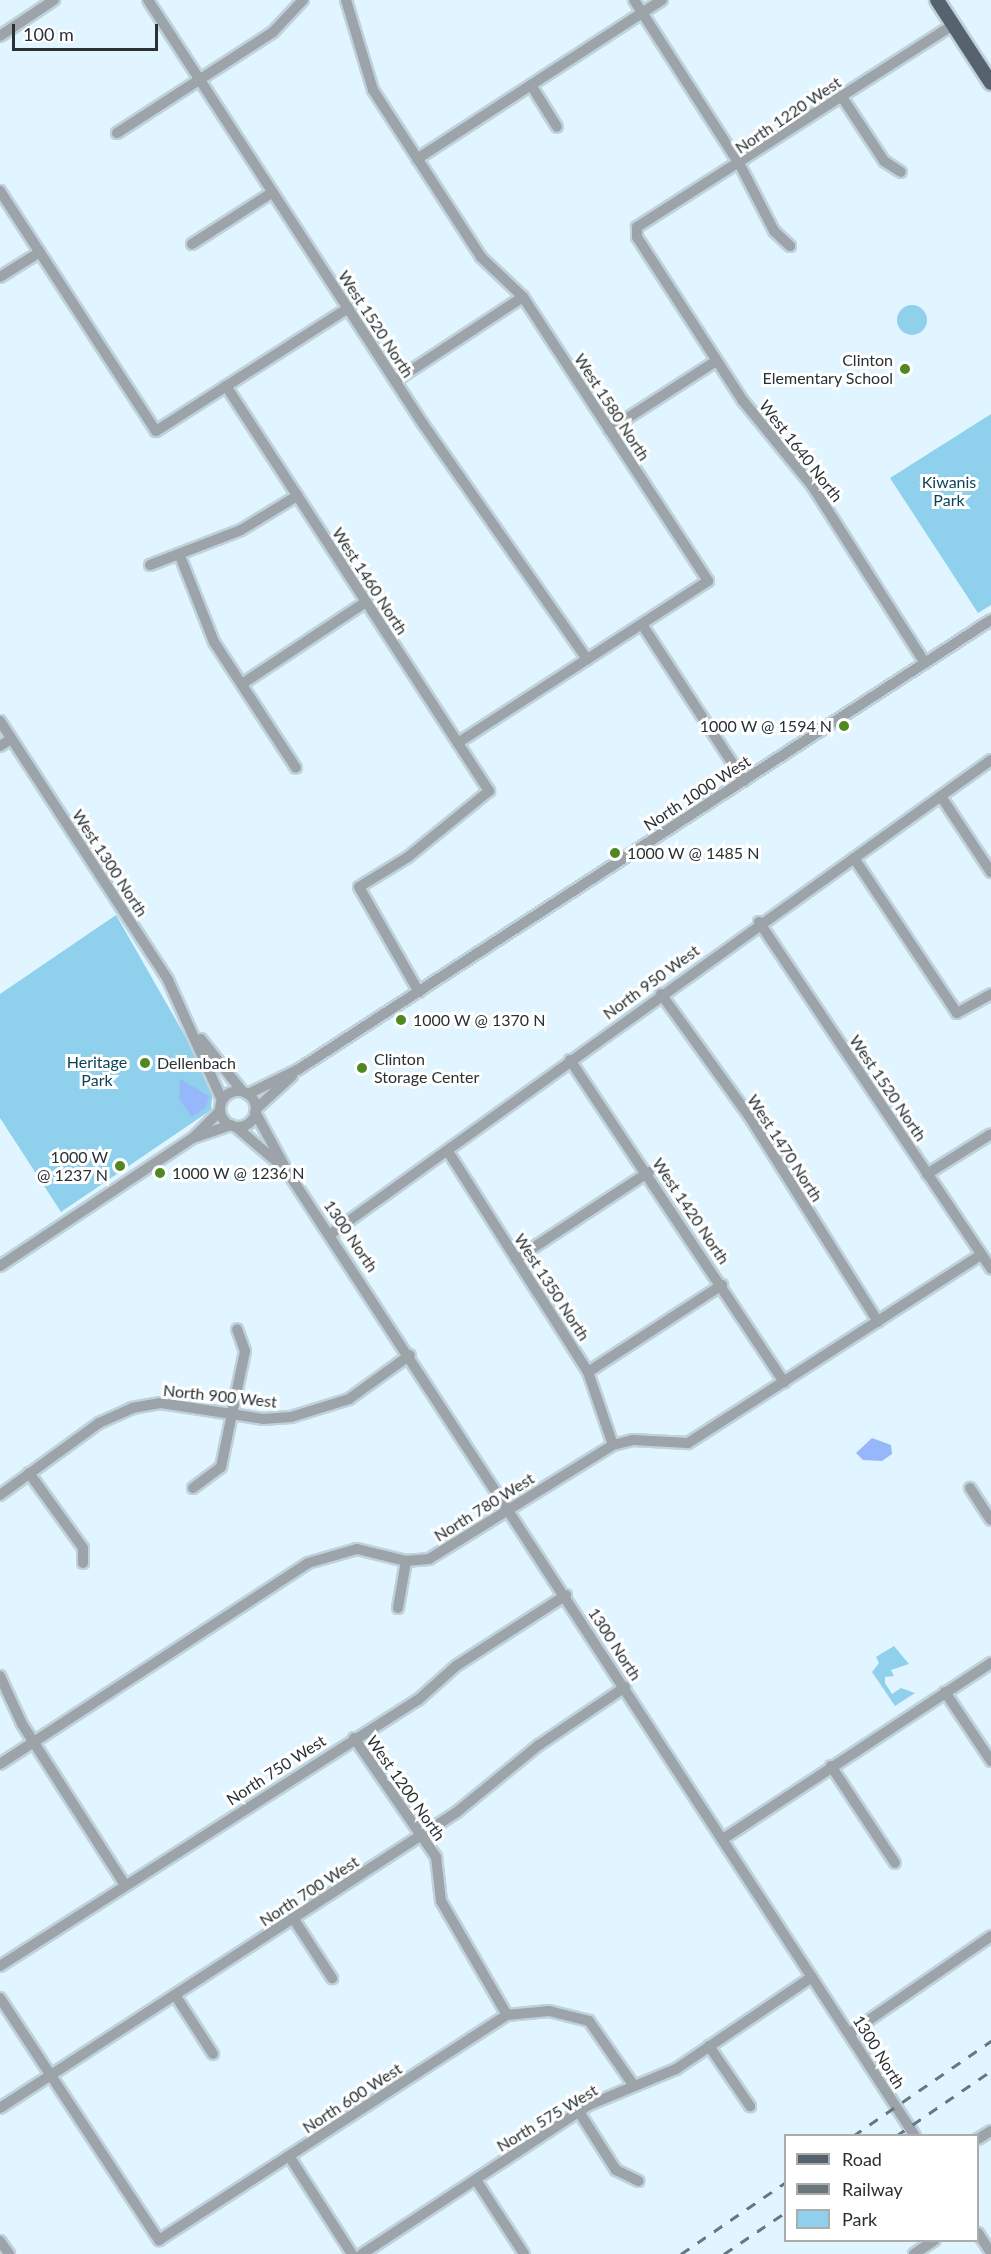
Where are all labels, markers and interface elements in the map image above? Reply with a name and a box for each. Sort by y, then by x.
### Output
scale bar [15,12,160,50]
text: 100 m [23,23,74,45]
street label: North 1220 West [731,72,845,158]
street label: West 1520 North [334,267,418,381]
street label: West 1580 North [570,350,654,464]
place label: Clinton Elementary School [762,350,893,388]
marker: Clinton Elementary School [898,362,912,376]
street label: West 1640 North [755,396,847,506]
park label: Kiwanis Park [922,472,976,510]
street label: West 1460 North [328,524,412,638]
place label: 1000 W @ 1594 N [699,716,832,736]
marker: 1000 W @ 1594 N [837,719,851,733]
street label: North 1000 West [640,751,754,835]
street label: West 1300 North [68,806,152,920]
place label: 1000 W @ 1485 N [627,843,760,863]
marker: 1000 W @ 1485 N [608,846,622,860]
street label: North 950 West [599,941,703,1023]
place label: 1000 W @ 1370 N [413,1010,546,1030]
marker: 1000 W @ 1370 N [394,1013,408,1027]
street label: West 1520 North [845,1031,931,1145]
place label: Clinton Storage Center [374,1049,479,1087]
park label: Heritage Park [67,1052,127,1090]
place label: Dellenbach [157,1053,236,1073]
marker: Dellenbach [138,1056,152,1070]
marker: Clinton Storage Center [355,1061,369,1075]
street label: West 1470 North [743,1091,827,1205]
place label: 1000 W @ 1237 N [37,1147,108,1185]
street label: West 1420 North [648,1154,734,1268]
marker: 1000 W @ 1237 N [113,1159,127,1173]
place label: 1000 W @ 1236 N [172,1163,305,1183]
marker: 1000 W @ 1236 N [153,1166,167,1180]
street label: 1300 North [320,1196,382,1276]
street label: West 1350 North [510,1230,594,1344]
street label: North 900 West [162,1380,278,1412]
street label: North 780 West [430,1469,538,1545]
street label: 1300 North [584,1604,646,1684]
street label: North 750 West [223,1731,329,1809]
street label: West 1200 North [363,1732,449,1844]
street label: North 700 West [256,1852,362,1930]
street label: 1300 North [849,2012,909,2092]
street label: North 600 West [299,2059,405,2137]
street label: North 575 West [493,2080,601,2156]
legend [784,2134,979,2242]
text: Road [842,2148,882,2170]
text: Railway [842,2178,903,2200]
text: Park [842,2208,877,2230]

